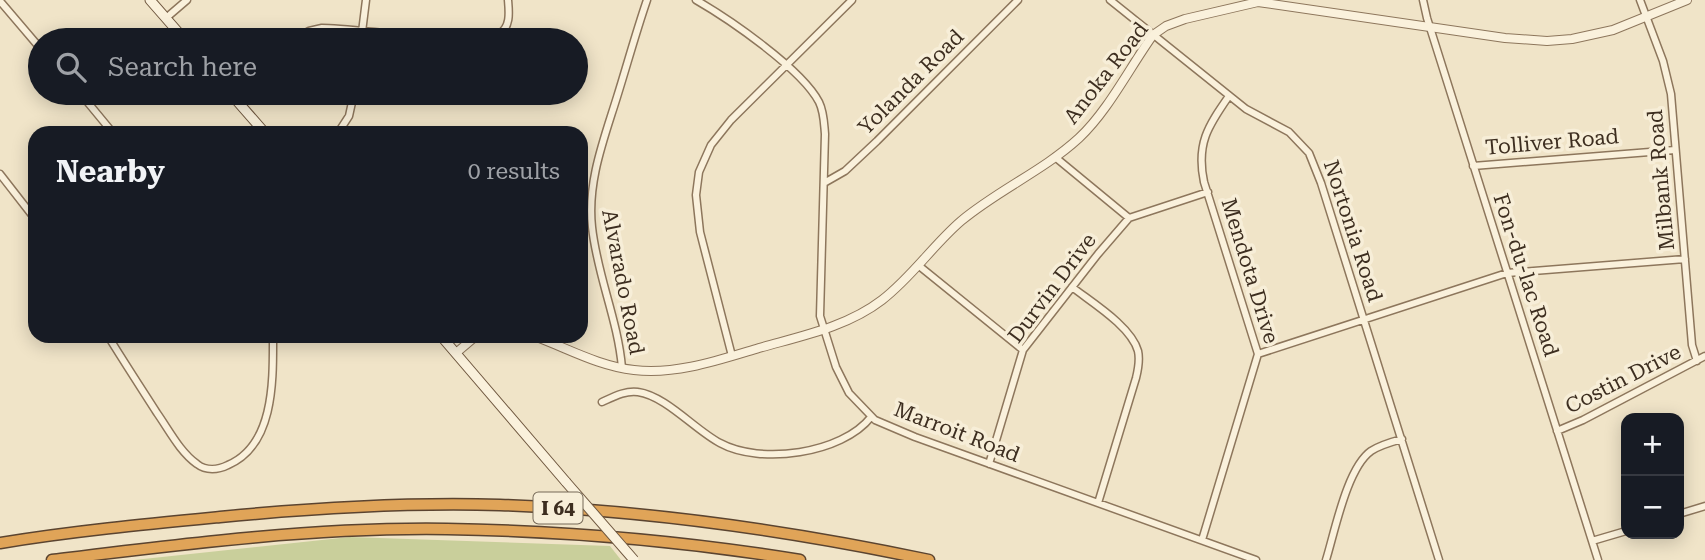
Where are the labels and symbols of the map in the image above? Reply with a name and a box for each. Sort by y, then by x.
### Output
street label: Anoka Road [1059,17,1153,128]
street label: Yolanda Road [853,24,969,140]
street label: Milbank Road [1643,108,1679,251]
street label: Tolliver Road [1484,124,1620,160]
street label: Nortonia Road [1319,157,1387,305]
street label: Fon-du-lac Road [1488,191,1564,360]
street label: Mendota Drive [1217,196,1283,346]
street label: Alvarado Road [597,207,649,357]
street label: Durvin Drive [1003,228,1101,348]
street label: Costin Drive [1561,340,1685,418]
street label: Marroit Road [891,397,1024,467]
road number: I 64 [534,492,582,524]

